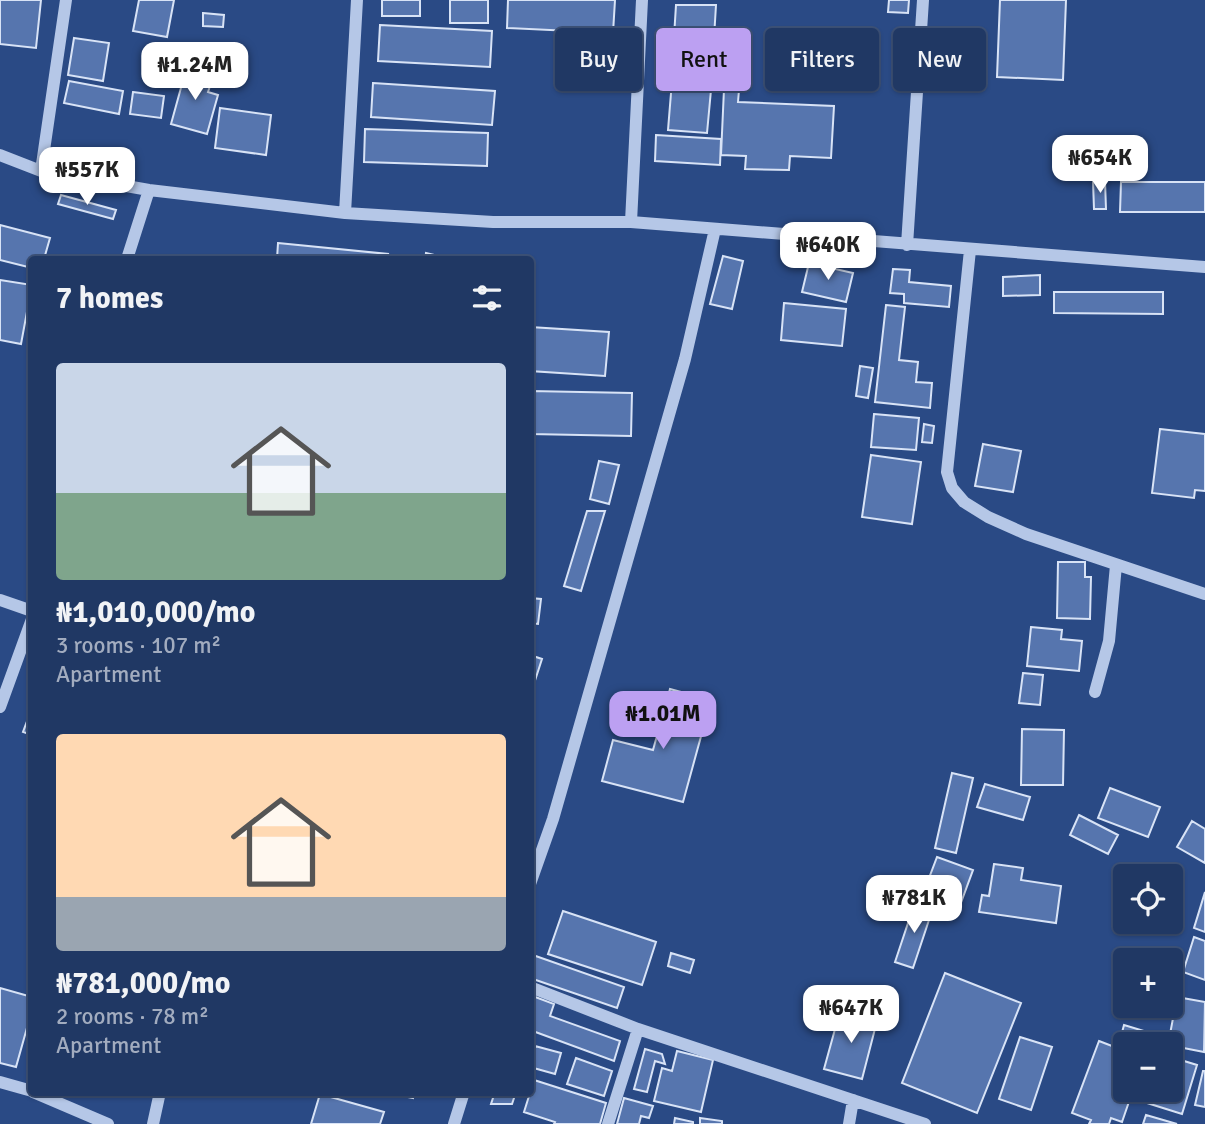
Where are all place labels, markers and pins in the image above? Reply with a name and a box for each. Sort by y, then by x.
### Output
pin: ₦1.24M [138,42,252,102]
pin: ₦654K [1051,136,1149,195]
pin: ₦557K [38,148,136,207]
pin: ₦640K [779,222,877,282]
pin: ₦1.01M [606,692,720,751]
pin: ₦781K [865,876,963,935]
pin: ₦647K [802,986,900,1045]

